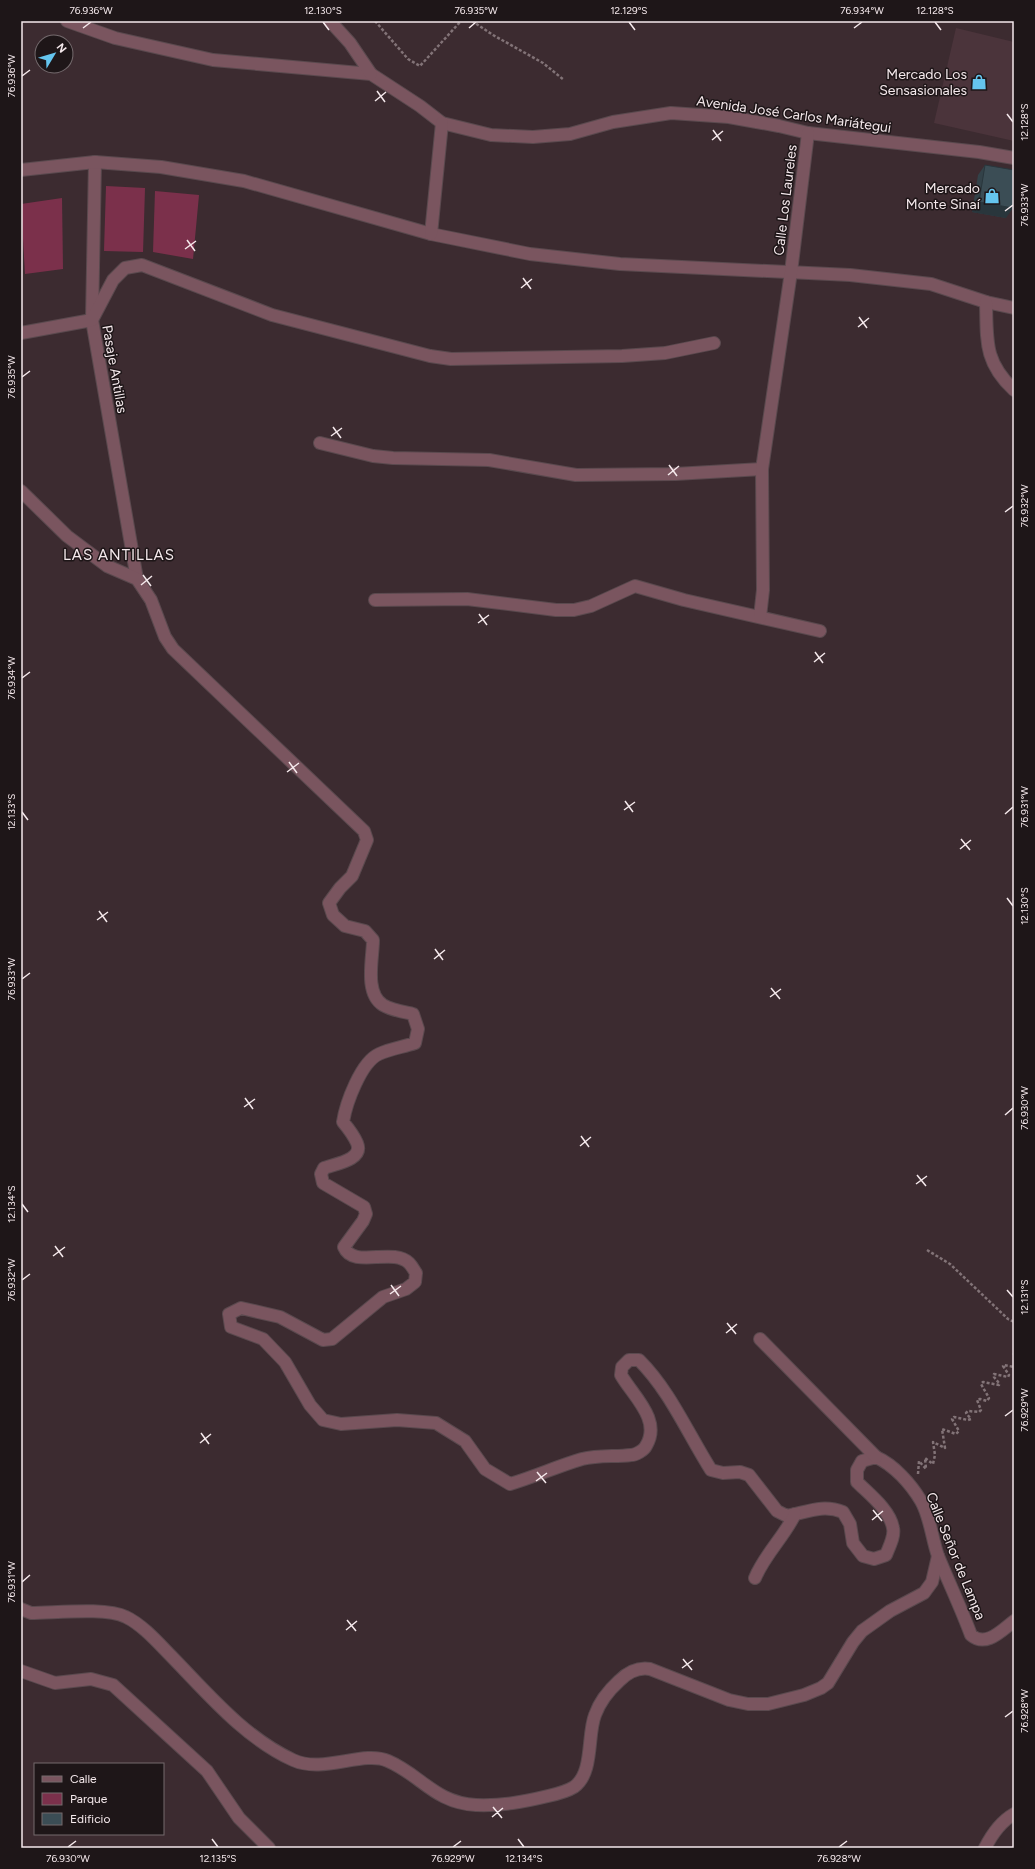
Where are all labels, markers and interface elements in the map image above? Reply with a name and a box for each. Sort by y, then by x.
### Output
text: 76.936°W [69,4,113,17]
text: 12.130°S [304,4,342,17]
text: 76.935°W [454,4,498,17]
text: 12.129°S [610,4,648,17]
text: 76.934°W [840,4,884,17]
text: 12.128°S [916,4,954,17]
north arrow [34,34,74,74]
text: N [54,41,69,56]
text: 76.936°W [5,54,18,98]
place label: Mercado Los Sensasionales [879,66,967,99]
shop icon: Mercado Los Sensasionales [970,73,988,91]
street label: Avenida José Carlos Mariátegui [696,92,892,137]
text: 12.128°S [1018,103,1031,141]
street label: Calle Los Laureles [770,144,801,257]
place label: Mercado Monte Sinaí [906,180,981,213]
text: 76.933°W [1018,183,1031,226]
shop icon: Mercado Monte Sinaí [983,187,1001,205]
street label: Pasaje Antillas [98,324,131,415]
text: 76.935°W [5,355,18,399]
text: 76.932°W [1018,484,1031,528]
district label: LAS ANTILLAS [63,546,175,564]
text: 76.934°W [5,656,18,700]
text: 76.931°W [1018,786,1031,828]
text: 12.133°S [5,794,18,830]
text: 12.130°S [1018,887,1031,925]
text: 76.933°W [5,957,18,1000]
text: 76.930°W [1018,1086,1031,1130]
text: 12.134°S [5,1185,18,1223]
text: 76.932°W [5,1258,18,1302]
text: 12.131°S [1018,1279,1031,1315]
text: 76.929°W [1018,1388,1031,1432]
street label: Calle Señor de Lampa [922,1490,989,1622]
text: 76.931°W [5,1561,18,1603]
text: 76.928°W [1018,1689,1031,1733]
legend [34,1763,164,1835]
text: Calle [70,1772,97,1786]
text: Parque [70,1792,108,1806]
text: Edificio [70,1812,110,1826]
text: 76.930°W [46,1852,90,1865]
text: 12.135°S [200,1852,236,1865]
text: 76.929°W [431,1852,475,1865]
text: 12.134°S [505,1852,543,1865]
text: 76.928°W [817,1852,861,1865]

